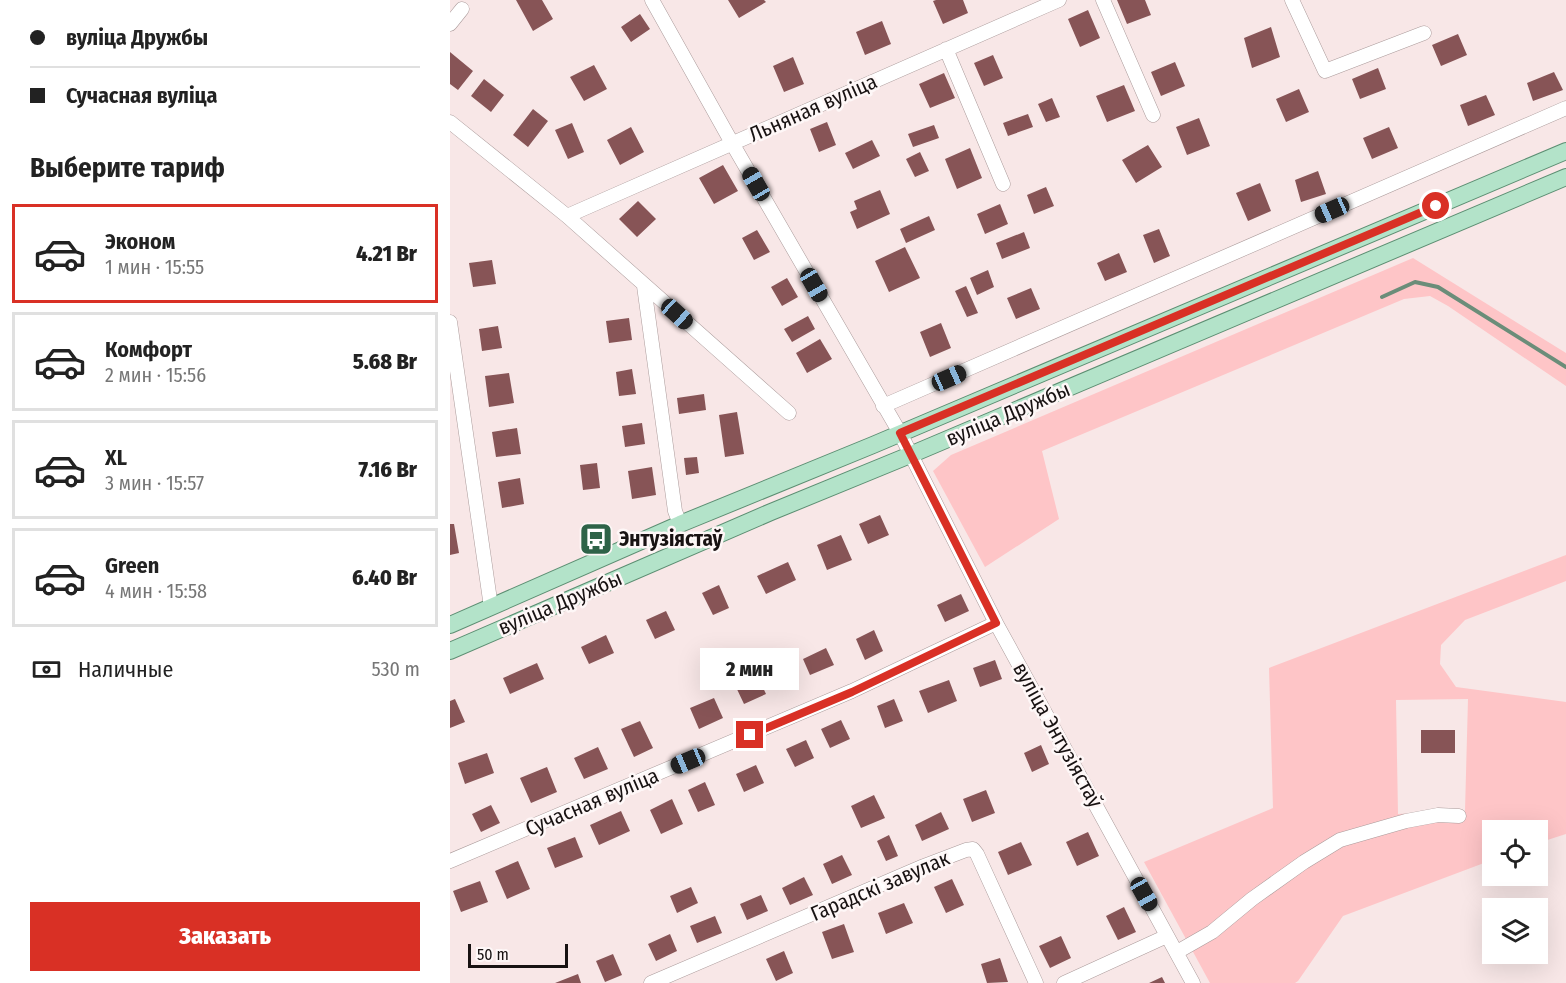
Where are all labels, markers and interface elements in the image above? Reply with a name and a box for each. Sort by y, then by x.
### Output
text: вуліца Дружбы [66,24,208,51]
street label: Льняная вуліца [745,68,881,148]
text: Сучасная вуліца [66,82,217,109]
text: Выберите тариф [30,152,225,184]
car [739,164,773,204]
route start [1422,192,1449,219]
car [1312,194,1352,226]
icon: car [33,227,87,281]
text: Эконом [105,228,175,255]
text: 4.21 Br [356,240,417,267]
text: 1 мин · 15:55 [105,255,204,279]
car [797,265,831,305]
car [658,295,696,333]
icon: car [33,335,87,389]
text: Комфорт [105,336,192,363]
text: 5.68 Br [353,348,417,375]
car [929,362,969,394]
text: 2 мин · 15:56 [105,363,206,387]
street label: вуліца Дружбы [942,376,1074,452]
icon: car [33,443,87,497]
text: XL [105,444,127,471]
text: 7.16 Br [358,456,417,483]
text: 3 мин · 15:57 [105,471,204,495]
bus stop icon: Энтузіястаў [578,521,614,557]
place label: Энтузіястаў [619,526,724,552]
icon: car [33,551,87,605]
text: Green [105,552,159,579]
text: 6.40 Br [352,564,417,591]
street label: вуліца Дружбы [494,565,626,641]
text: 4 мин · 15:58 [105,579,207,603]
callout: 2 мин [700,648,800,690]
icon: cash [30,653,63,686]
text: Наличные [78,656,173,683]
text: 530 m [371,657,420,681]
text: 2 мин [726,657,773,681]
street label: вуліца Энтузіястаў [1007,658,1109,813]
route end [736,721,763,748]
car [668,746,708,776]
street label: Сучасная вуліца [521,762,663,842]
map controls [1482,820,1548,964]
button: locate [1482,820,1548,886]
street label: Гарадскі завулак [807,845,954,927]
car [1127,874,1161,914]
button: layers [1482,898,1548,964]
button: Заказать [30,902,420,971]
scale bar [468,941,568,968]
text: 50 m [477,945,509,964]

